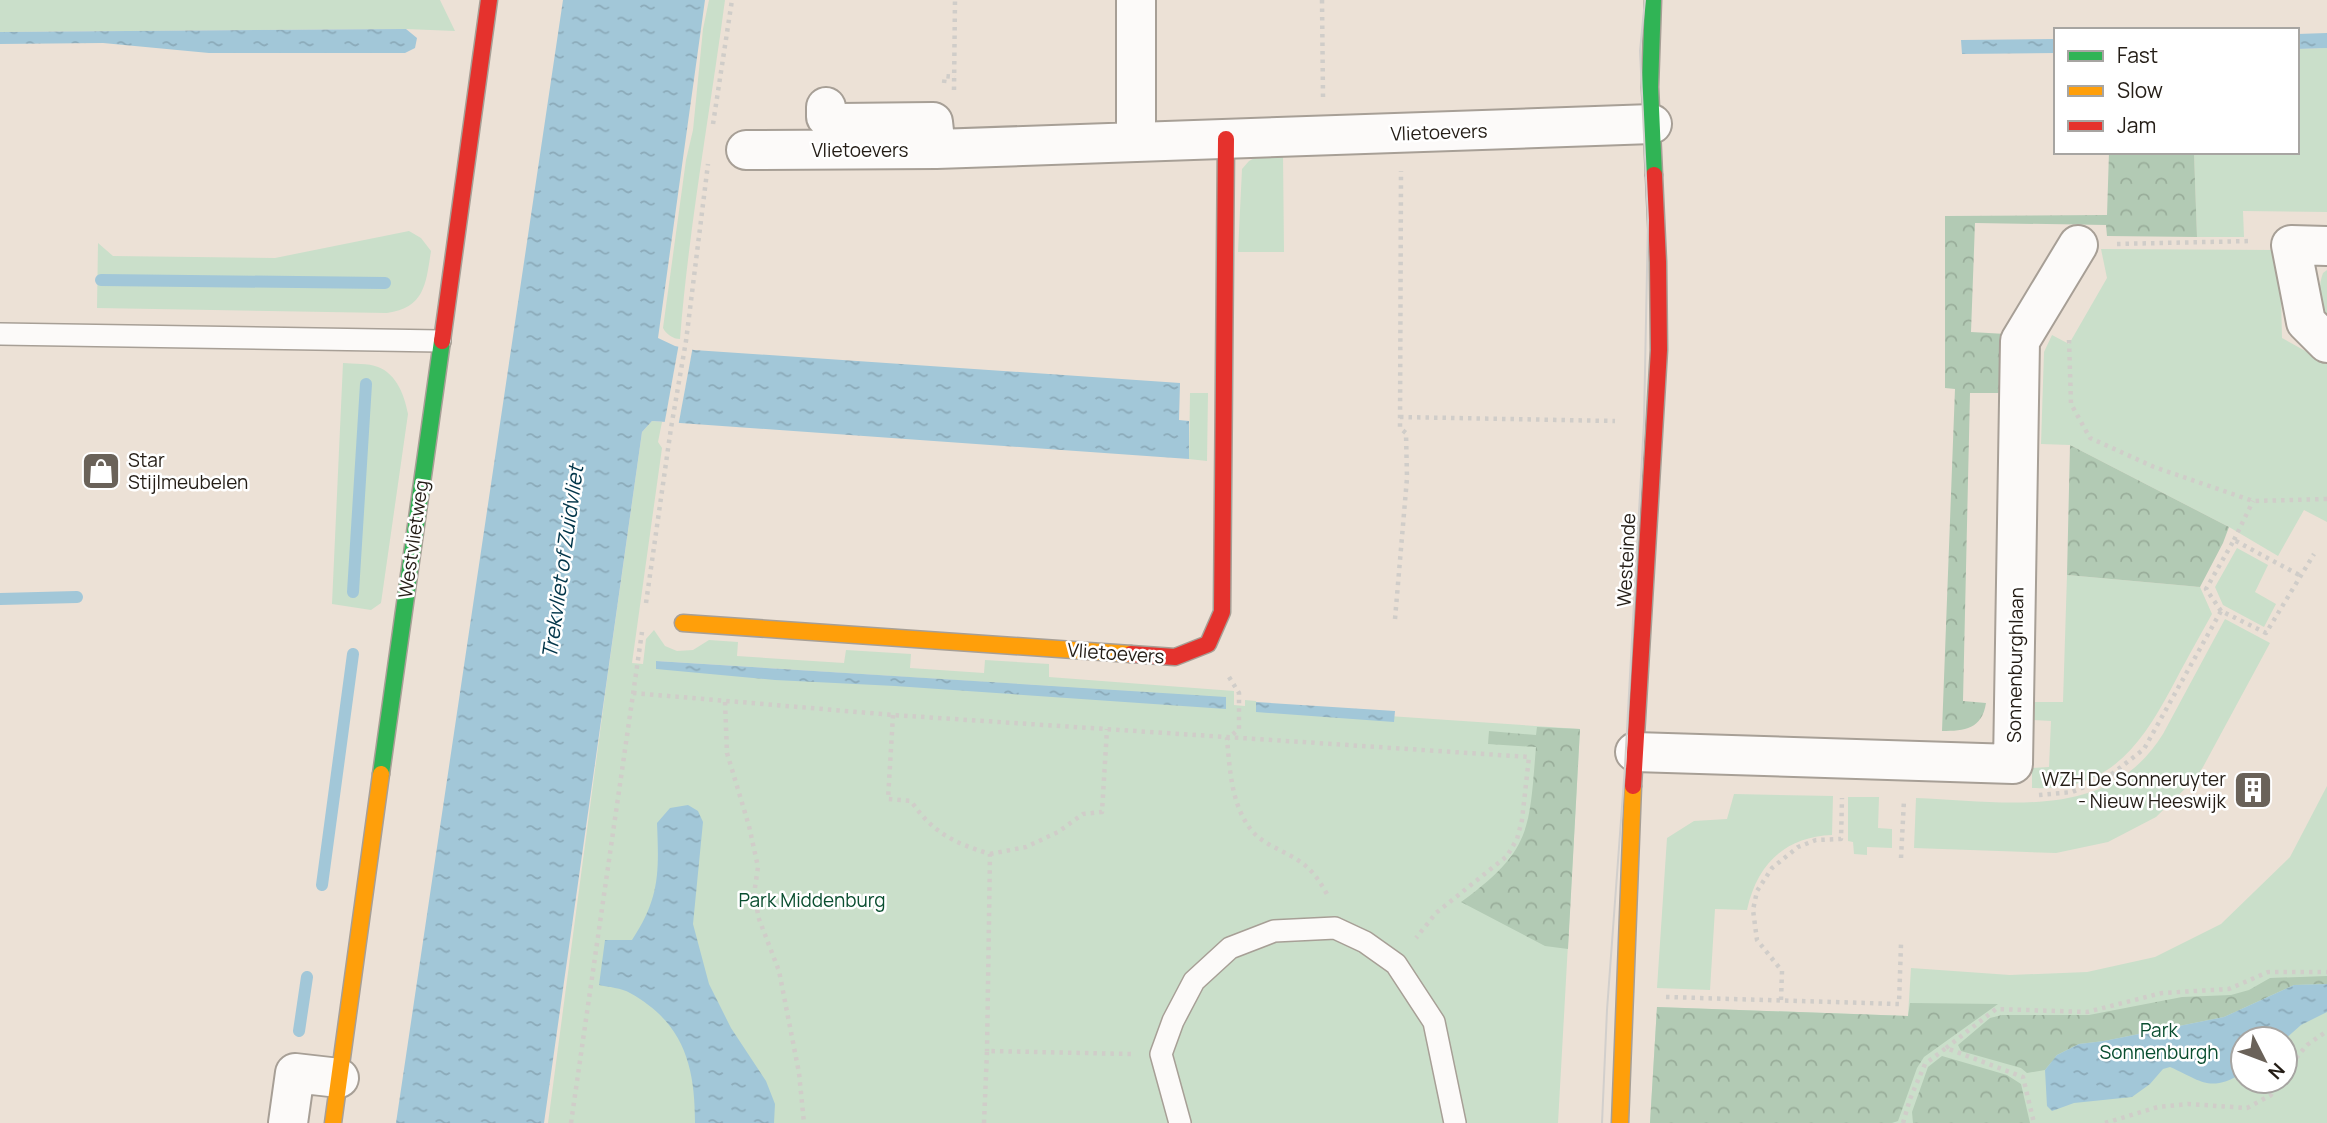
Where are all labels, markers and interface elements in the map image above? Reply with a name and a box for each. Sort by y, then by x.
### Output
legend [2054,28,2299,154]
text: Fast [2117,41,2158,69]
text: Slow [2117,76,2163,104]
text: Jam [2117,111,2156,139]
street label: Vlietoevers [1390,117,1488,147]
street label: Vlietoevers [811,137,909,163]
place label: Star Stijlmeubelen [128,447,248,495]
shop icon: Star Stijlmeubelen [80,450,122,492]
water label: Trekvliet of Zuidvliet [535,461,590,660]
street label: Westvlietweg [392,478,434,600]
street label: Westeinde [1611,512,1641,608]
street label: Sonnenburghlaan [2001,587,2029,743]
street label: Vlietoevers [1067,637,1165,669]
place label: WZH De Sonneruyter - Nieuw Heeswijk [2041,766,2227,814]
building icon: WZH De Sonneruyter - Nieuw Heeswijk [2232,769,2274,811]
park label: Park Middenburg [739,887,885,913]
park label: Park Sonnenburgh [2099,1017,2219,1065]
north arrow [2229,1025,2299,1095]
text: N [2262,1058,2291,1085]

